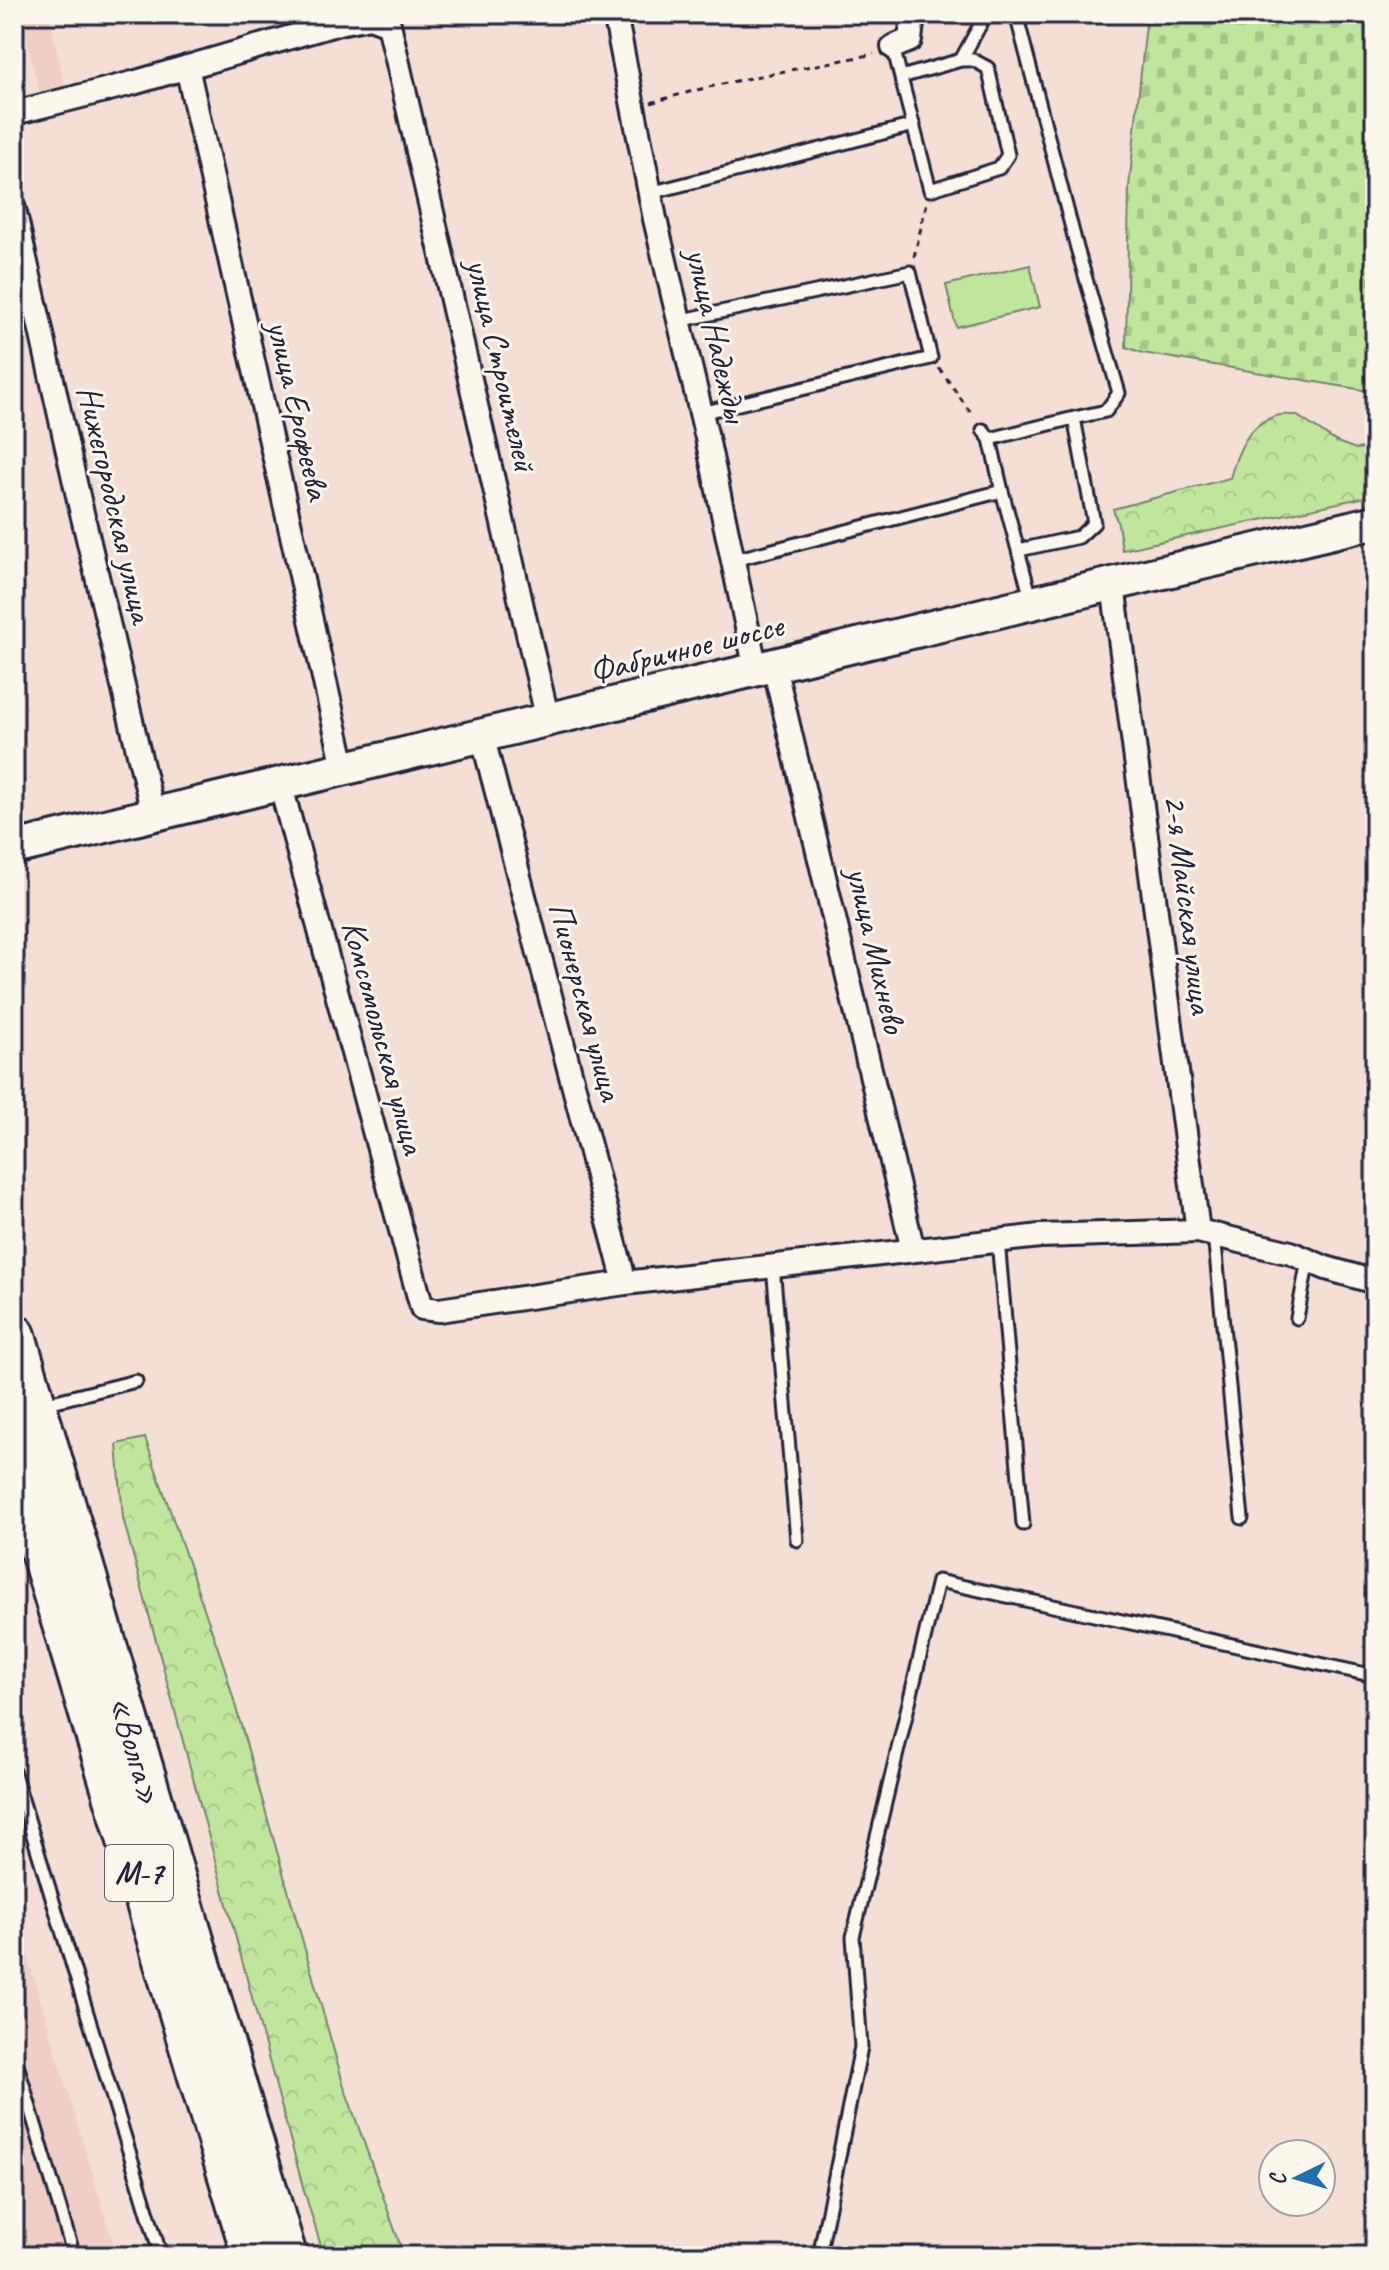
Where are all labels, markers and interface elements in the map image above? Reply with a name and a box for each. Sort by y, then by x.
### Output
street label: улица Надежды [676,242,759,429]
street label: улица Строителей [456,253,548,477]
street label: улица Ерофеева [257,314,341,506]
street label: Нижегородская улица [68,381,165,630]
street label: Фабричное шоссе [585,603,789,693]
street label: 2-я Майская улица [1154,792,1224,1018]
street label: улица Михнево [837,861,917,1039]
street label: Пионерская улица [539,897,634,1107]
street label: Комсомольская улица [332,916,436,1161]
street label: «Волга» [100,1691,172,1809]
road number: М-7 [105,1845,173,1901]
north arrow [1257,2138,1337,2218]
text: С [1263,2170,1292,2186]

